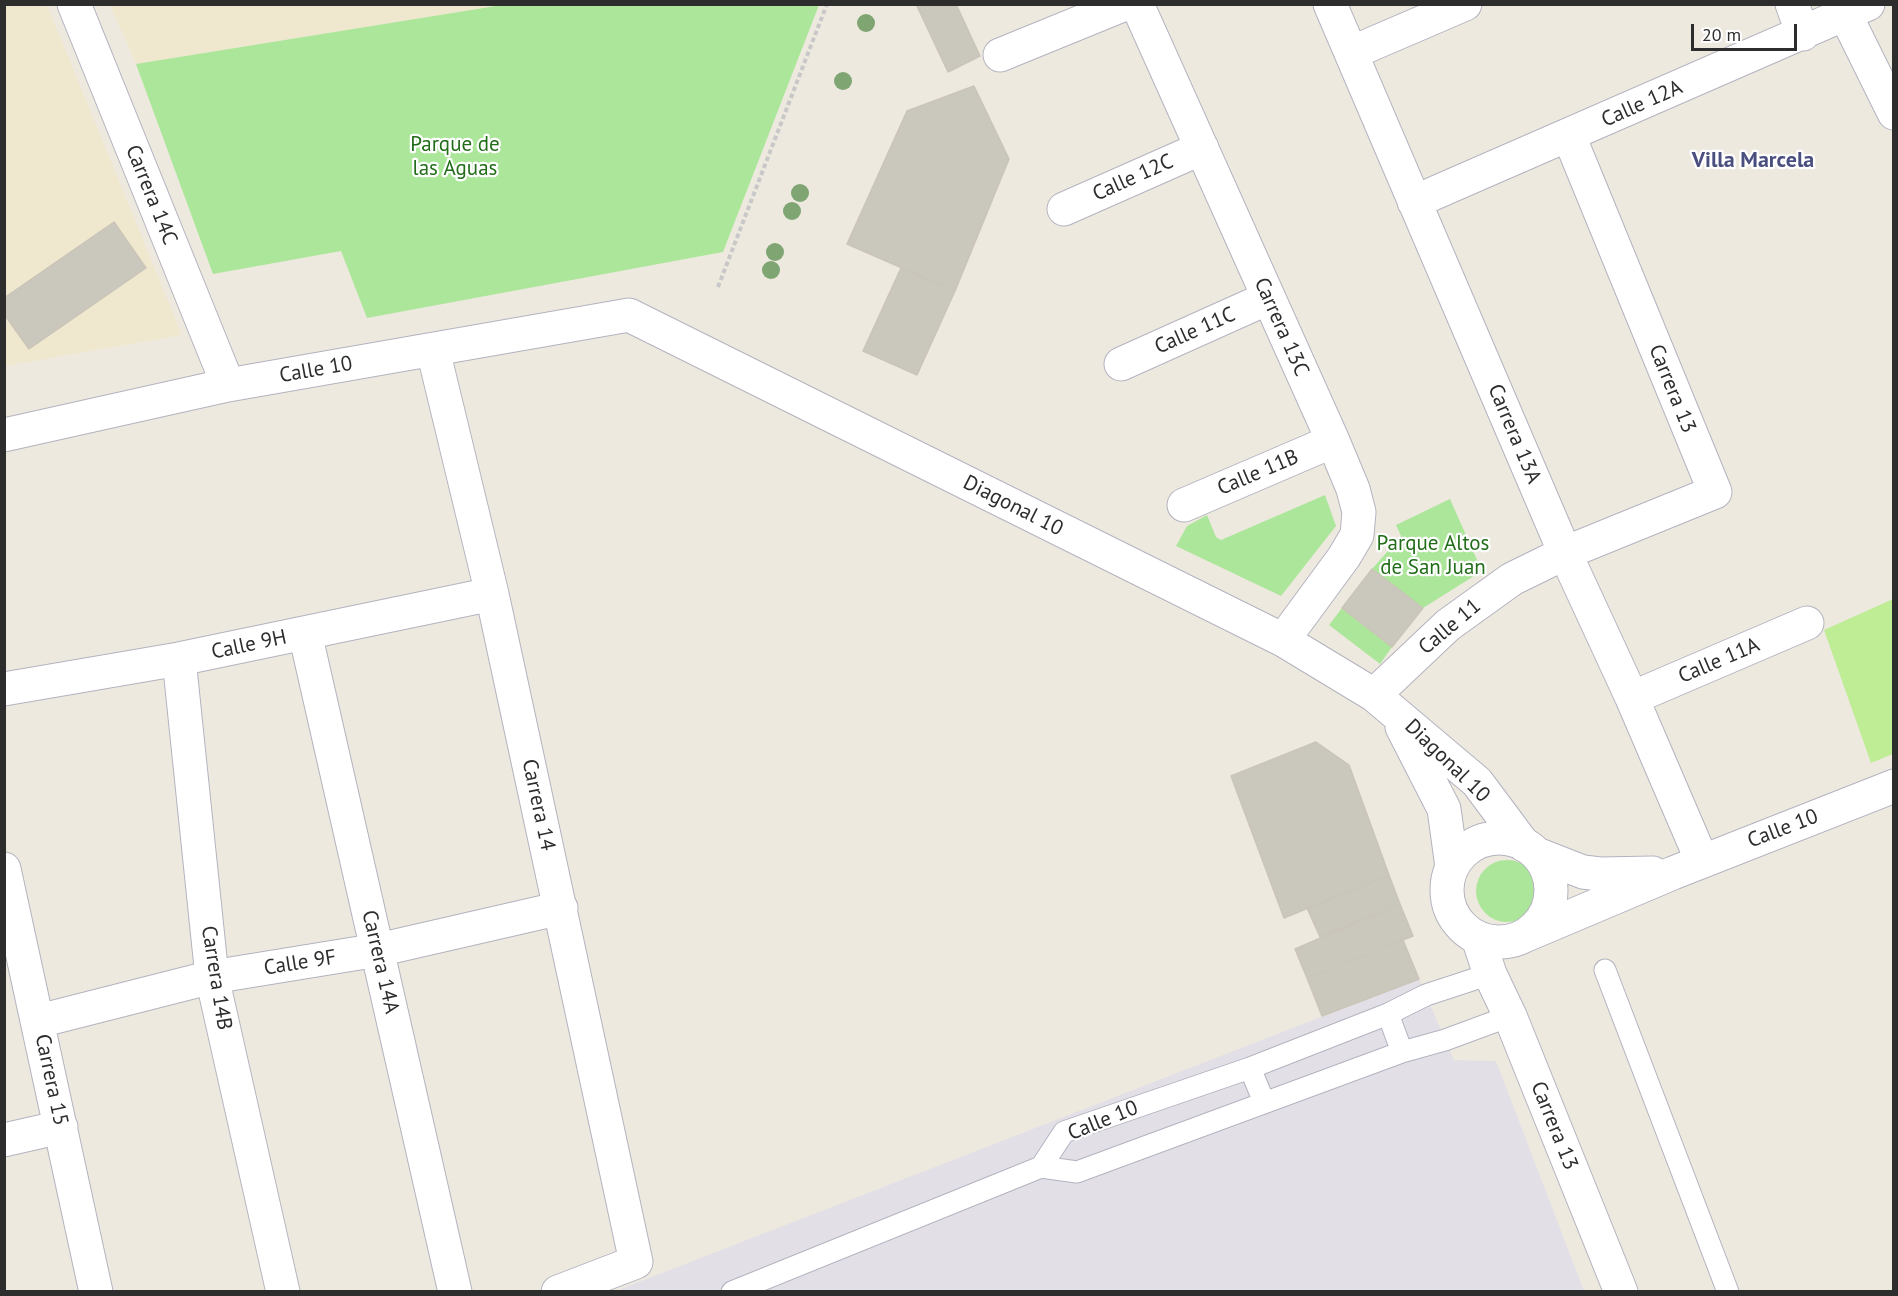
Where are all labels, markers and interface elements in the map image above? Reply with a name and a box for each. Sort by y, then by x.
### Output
scale bar [1694,12,1800,50]
text: 20 m [1702,23,1741,46]
street label: Calle 12A [1598,75,1686,133]
park label: Parque de las Aguas [410,132,500,182]
street label: Carrera 14C [120,142,182,248]
district label: Villa Marcela [1692,148,1814,174]
street label: Calle 12C [1089,149,1177,207]
street label: Carrera 13C [1248,274,1314,380]
street label: Calle 11C [1151,302,1239,360]
street label: Carrera 13 [1643,341,1701,437]
street label: Calle 10 [278,351,354,389]
street label: Carrera 13A [1482,381,1546,487]
street label: Calle 11B [1214,445,1302,501]
street label: Diagonal 10 [959,470,1067,542]
park label: Parque Altos de San Juan [1377,531,1489,581]
street label: Calle 11 [1414,594,1486,660]
street label: Calle 9H [209,625,289,665]
street label: Calle 11A [1675,633,1763,689]
street label: Diagonal 10 [1399,714,1495,808]
street label: Carrera 14 [516,757,560,853]
street label: Calle 10 [1744,804,1822,854]
street label: Carrera 14A [356,908,404,1016]
street label: Carrera 14B [195,924,237,1032]
street label: Calle 9F [262,945,338,981]
street label: Carrera 15 [29,1032,73,1128]
street label: Carrera 13 [1525,1078,1583,1174]
street label: Calle 10 [1064,1096,1142,1146]

